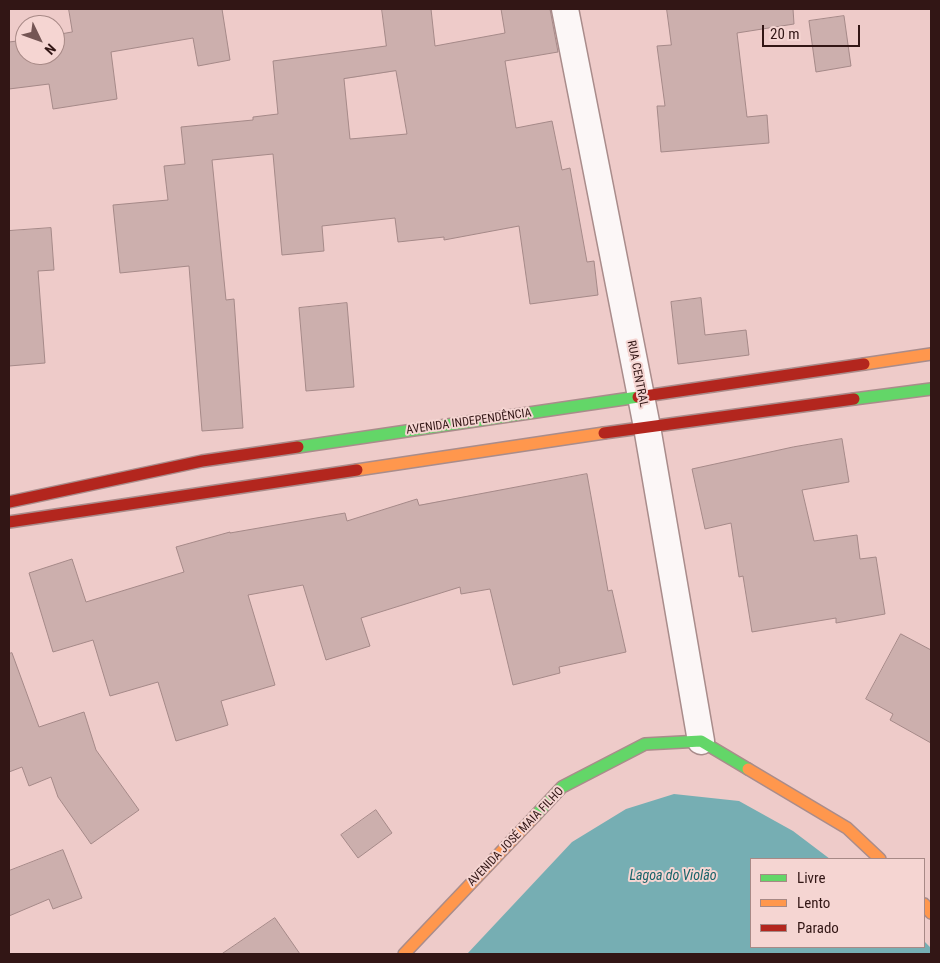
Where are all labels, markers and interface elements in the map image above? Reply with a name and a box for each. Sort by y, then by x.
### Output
north arrow [15,15,65,65]
scale bar [765,15,862,47]
text: 20 m [770,25,800,43]
text: N [42,41,59,58]
street label: RUA CENTRAL [623,339,651,409]
street label: AVENIDA INDEPENDÊNCIA [405,406,533,438]
street label: AVENIDA JOSÉ MAIA FILHO [465,785,567,889]
legend [750,858,925,948]
water label: Lagoa do Violão [630,868,716,884]
text: Livre [797,869,825,887]
text: Lento [797,894,830,912]
text: Parado [797,919,839,937]

